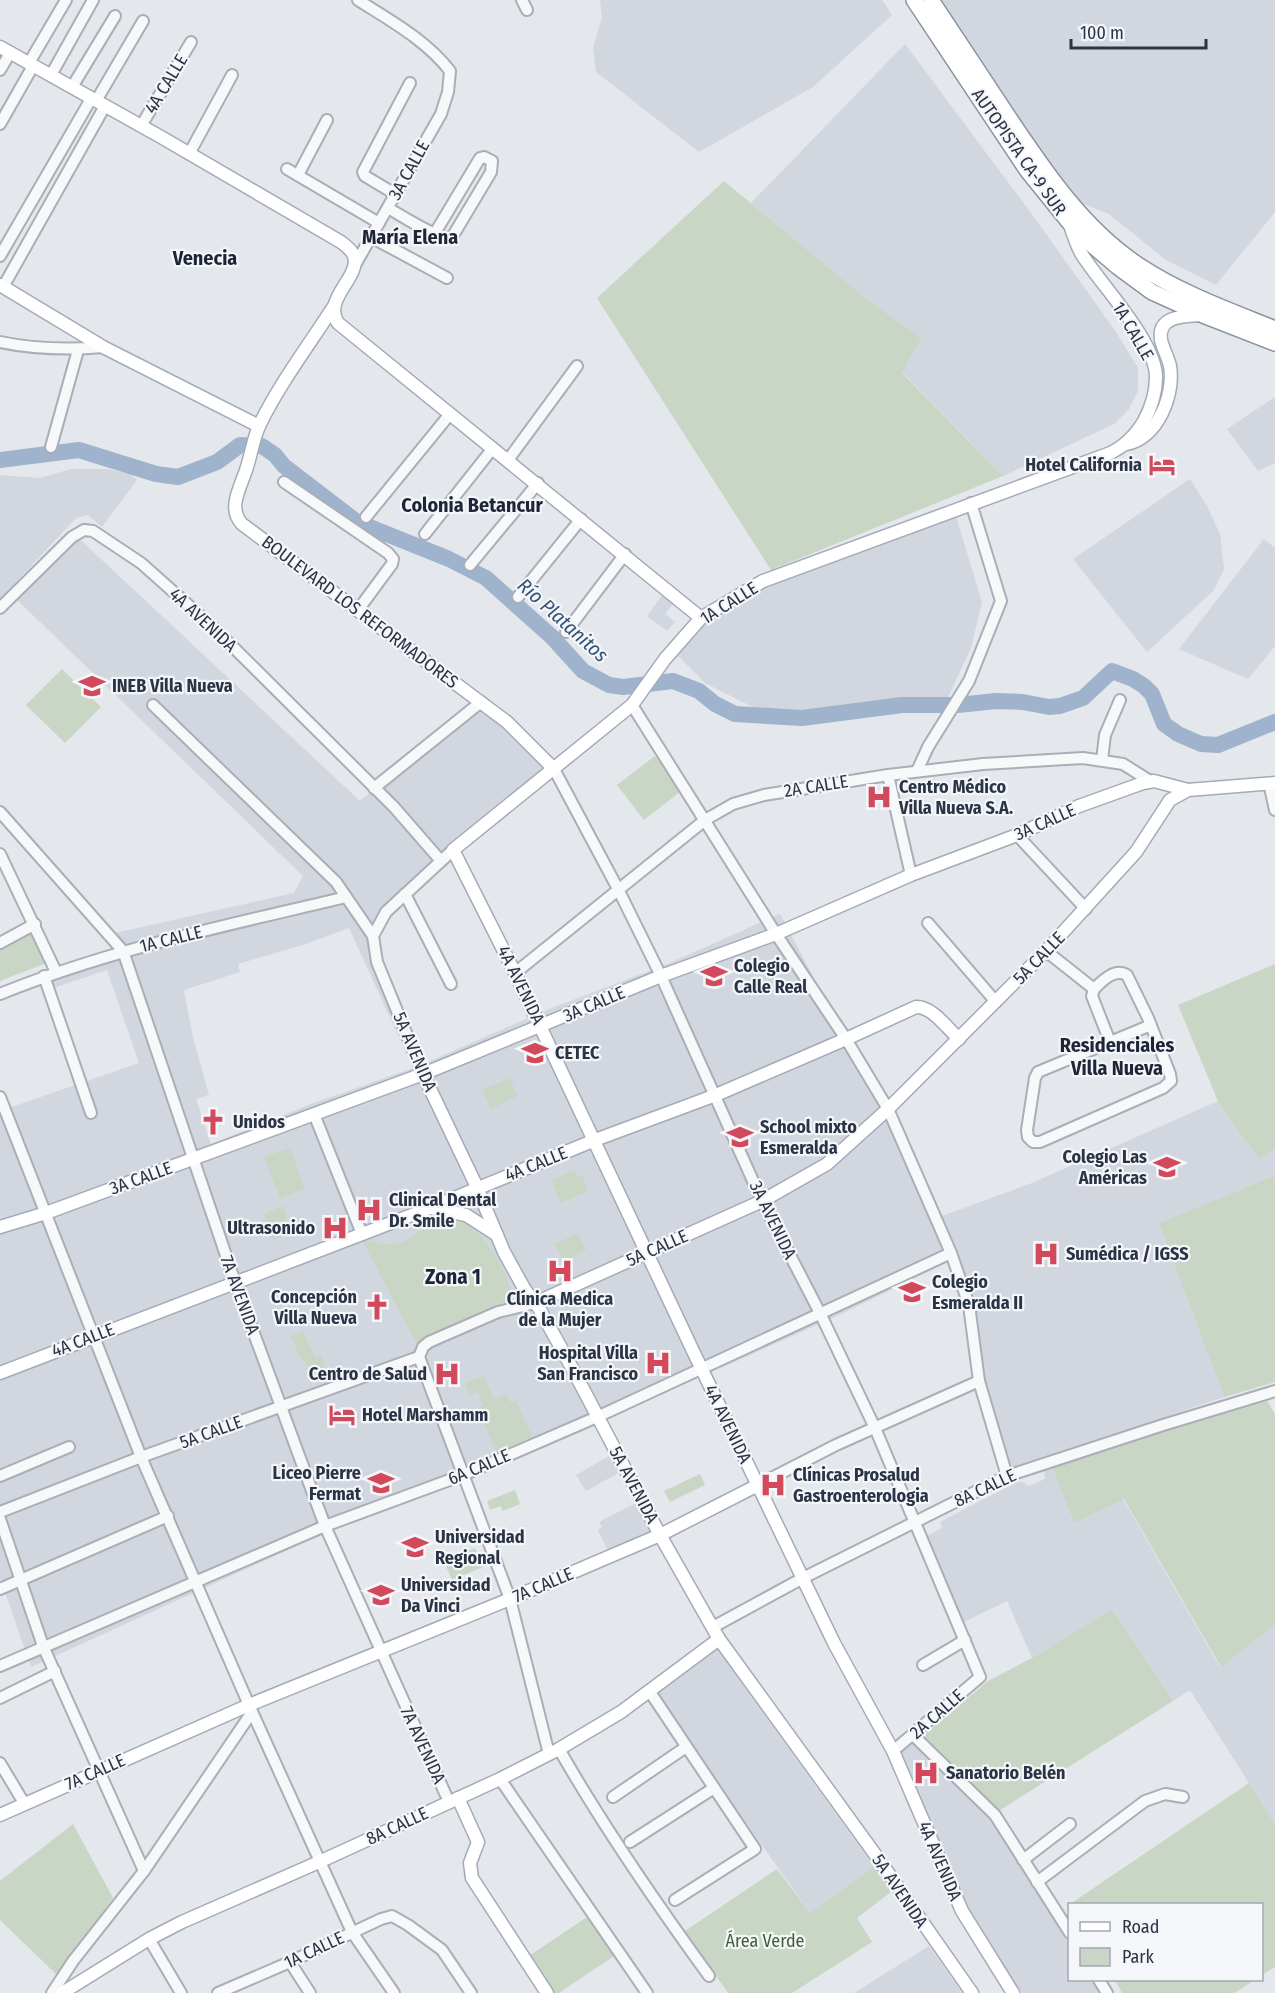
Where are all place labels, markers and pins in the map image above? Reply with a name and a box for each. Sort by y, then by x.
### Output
hotel icon: Hotel California [1147,450,1177,480]
place label: Hotel California [1025,454,1142,476]
school or university icon: INEB Villa Nueva [77,671,107,701]
place label: INEB Villa Nueva [112,675,233,697]
place label: Centro Médico Villa Nueva S.A. [898,776,1013,819]
hospital icon: Centro Médico Villa Nueva S.A. [864,782,894,812]
place label: Colegio Calle Real [734,955,807,998]
school or university icon: Colegio Calle Real [699,961,729,991]
school or university icon: CETEC [520,1038,550,1068]
place label: CETEC [555,1042,600,1064]
church icon: Unidos [198,1107,228,1137]
place label: Unidos [233,1111,285,1133]
place label: School mixto Esmeralda [760,1116,857,1159]
school or university icon: School mixto Esmeralda [725,1122,755,1152]
place label: Colegio Las Américas [1062,1146,1147,1189]
school or university icon: Colegio Las Américas [1152,1152,1182,1182]
place label: Clinical Dental Dr. Smile [389,1189,496,1232]
hospital icon: Clinical Dental Dr. Smile [354,1195,384,1225]
hospital icon: Ultrasonido [320,1213,350,1243]
place label: Ultrasonido [227,1217,315,1239]
hospital icon: Sumédica / IGSS [1031,1239,1061,1269]
place label: Sumédica / IGSS [1066,1243,1189,1265]
hospital icon: Clínica Medica de la Mujer [545,1256,575,1286]
place label: Colegio Esmeralda II [932,1271,1023,1314]
school or university icon: Colegio Esmeralda II [897,1277,927,1307]
place label: Concepción Villa Nueva [271,1286,357,1329]
place label: Clínica Medica de la Mujer [507,1288,613,1331]
church icon: Concepción Villa Nueva [362,1292,392,1322]
place label: Hospital Villa San Francisco [537,1342,638,1385]
hospital icon: Hospital Villa San Francisco [643,1348,673,1378]
hospital icon: Centro de Salud [432,1359,462,1389]
place label: Centro de Salud [309,1363,427,1385]
hotel icon: Hotel Marshamm [327,1400,357,1430]
place label: Hotel Marshamm [362,1404,488,1426]
place label: Liceo Pierre Fermat [273,1462,362,1505]
place label: Clínicas Prosalud Gastroenterologia [793,1464,929,1507]
school or university icon: Liceo Pierre Fermat [366,1468,396,1498]
hospital icon: Clínicas Prosalud Gastroenterologia [758,1470,788,1500]
place label: Universidad Regional [435,1526,525,1569]
school or university icon: Universidad Regional [400,1532,430,1562]
place label: Universidad Da Vinci [401,1574,491,1617]
school or university icon: Universidad Da Vinci [366,1580,396,1610]
hospital icon: Sanatorio Belén [911,1758,941,1788]
place label: Sanatorio Belén [946,1762,1065,1784]

